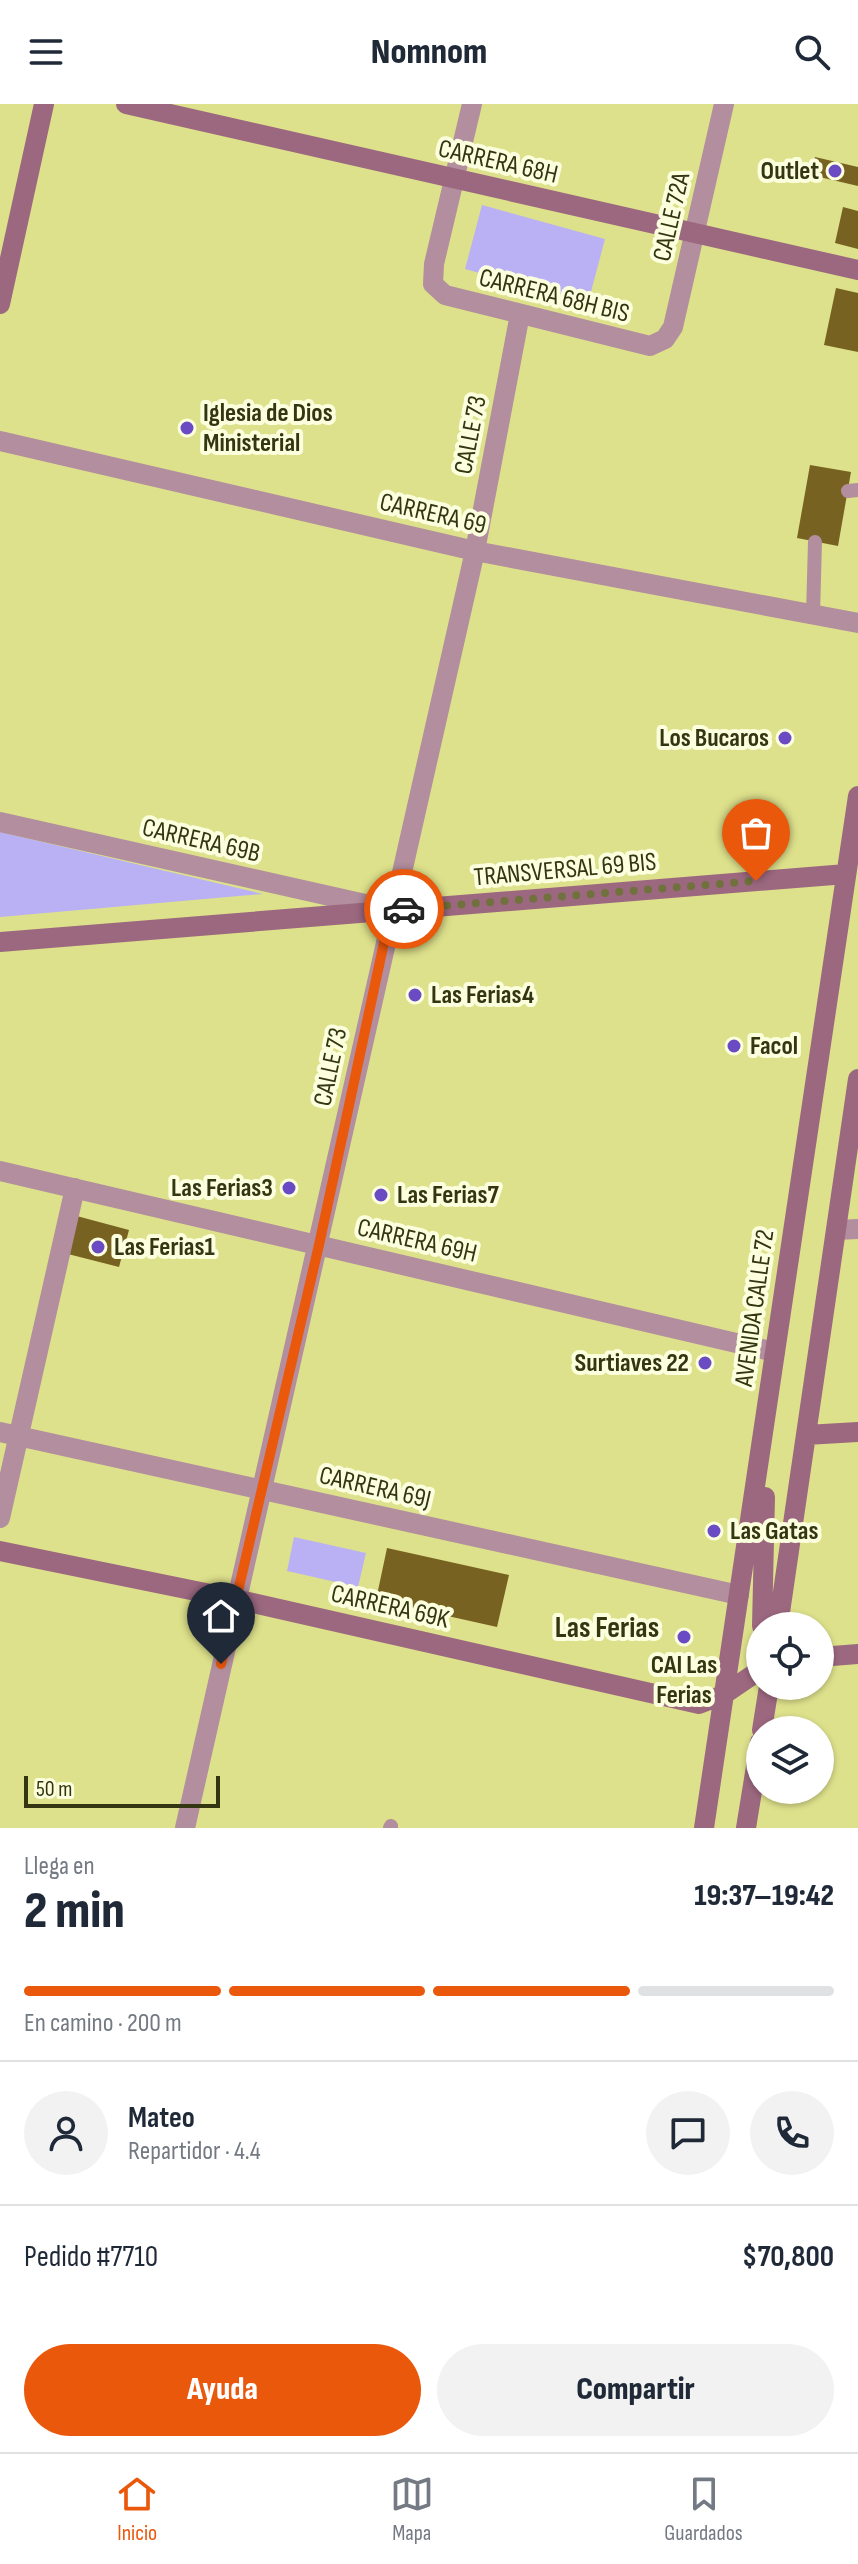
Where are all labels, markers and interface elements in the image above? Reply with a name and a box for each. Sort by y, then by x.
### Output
icon: menu [24,30,68,74]
icon: search [790,30,834,74]
text: Nomnom [371,31,487,74]
street label: CARRERA 68H [435,133,561,191]
place label: Outlet [761,156,819,187]
marker: Outlet [826,162,844,180]
street label: CALLE 72A [647,169,697,264]
street label: CARRERA 68H BIS [476,262,632,330]
street label: CALLE 73 [448,393,494,477]
place label: Iglesia de Dios Ministerial [203,398,333,459]
marker: Iglesia de Dios Ministerial [178,419,196,437]
street label: CARRERA 69 [377,487,489,541]
place label: Los Bucaros [659,723,769,754]
marker: Los Bucaros [776,729,794,747]
pin [722,799,790,881]
icon: bag [734,811,778,855]
street label: CARRERA 69B [139,812,263,870]
street label: TRANSVERSAL 69 BIS [472,847,658,893]
courier [364,869,444,949]
icon: car [382,887,426,931]
place label: Las Ferias4 [431,980,534,1011]
marker: Las Ferias4 [406,986,424,1004]
street label: CALLE 73 [308,1025,354,1109]
place label: Facol [750,1031,798,1062]
marker: Facol [725,1037,743,1055]
place label: Las Ferias3 [171,1173,273,1204]
marker: Las Ferias3 [280,1179,298,1197]
place label: Las Ferias7 [397,1180,499,1211]
marker: Las Ferias7 [372,1186,390,1204]
street label: CARRERA 69H [354,1212,480,1270]
street label: AVENIDA CALLE 72 [729,1228,781,1389]
place label: Las Ferias1 [114,1232,215,1263]
marker: Las Ferias1 [89,1238,107,1256]
place label: Surtiaves 22 [575,1348,689,1379]
marker: Surtiaves 22 [696,1354,714,1372]
street label: CARRERA 69J [316,1460,434,1516]
place label: Las Gatas [730,1516,818,1547]
marker: Las Gatas [705,1522,723,1540]
street label: CARRERA 69K [328,1578,452,1636]
pin [187,1582,255,1664]
icon: home [199,1594,243,1638]
district label: Las Ferias [555,1610,659,1646]
map controls [746,1612,834,1804]
button: locate [746,1612,834,1700]
marker: CAI Las Ferias [675,1628,693,1646]
place label: CAI Las Ferias [651,1650,717,1711]
button: layers [746,1716,834,1804]
scale bar [24,1772,220,1808]
text: 50 m [36,1776,72,1803]
text: Llega en [24,1851,95,1882]
text: 19:37–19:42 [694,1878,834,1914]
text: 2 min [24,1880,125,1943]
text: En camino · 200 m [24,2008,182,2039]
button: person [24,2091,108,2175]
button: chat [646,2091,730,2175]
button: phone [750,2091,834,2175]
text: Mateo [128,2100,195,2136]
text: Repartidor · 4.4 [128,2136,261,2167]
text: Pedido #7710 [24,2239,158,2275]
text: $70,800 [742,2239,834,2275]
button: Ayuda [24,2344,421,2436]
button: Compartir [437,2344,834,2436]
tab: Inicio [115,2472,159,2547]
tab: Mapa [390,2472,434,2547]
tab: Guardados [664,2472,743,2547]

